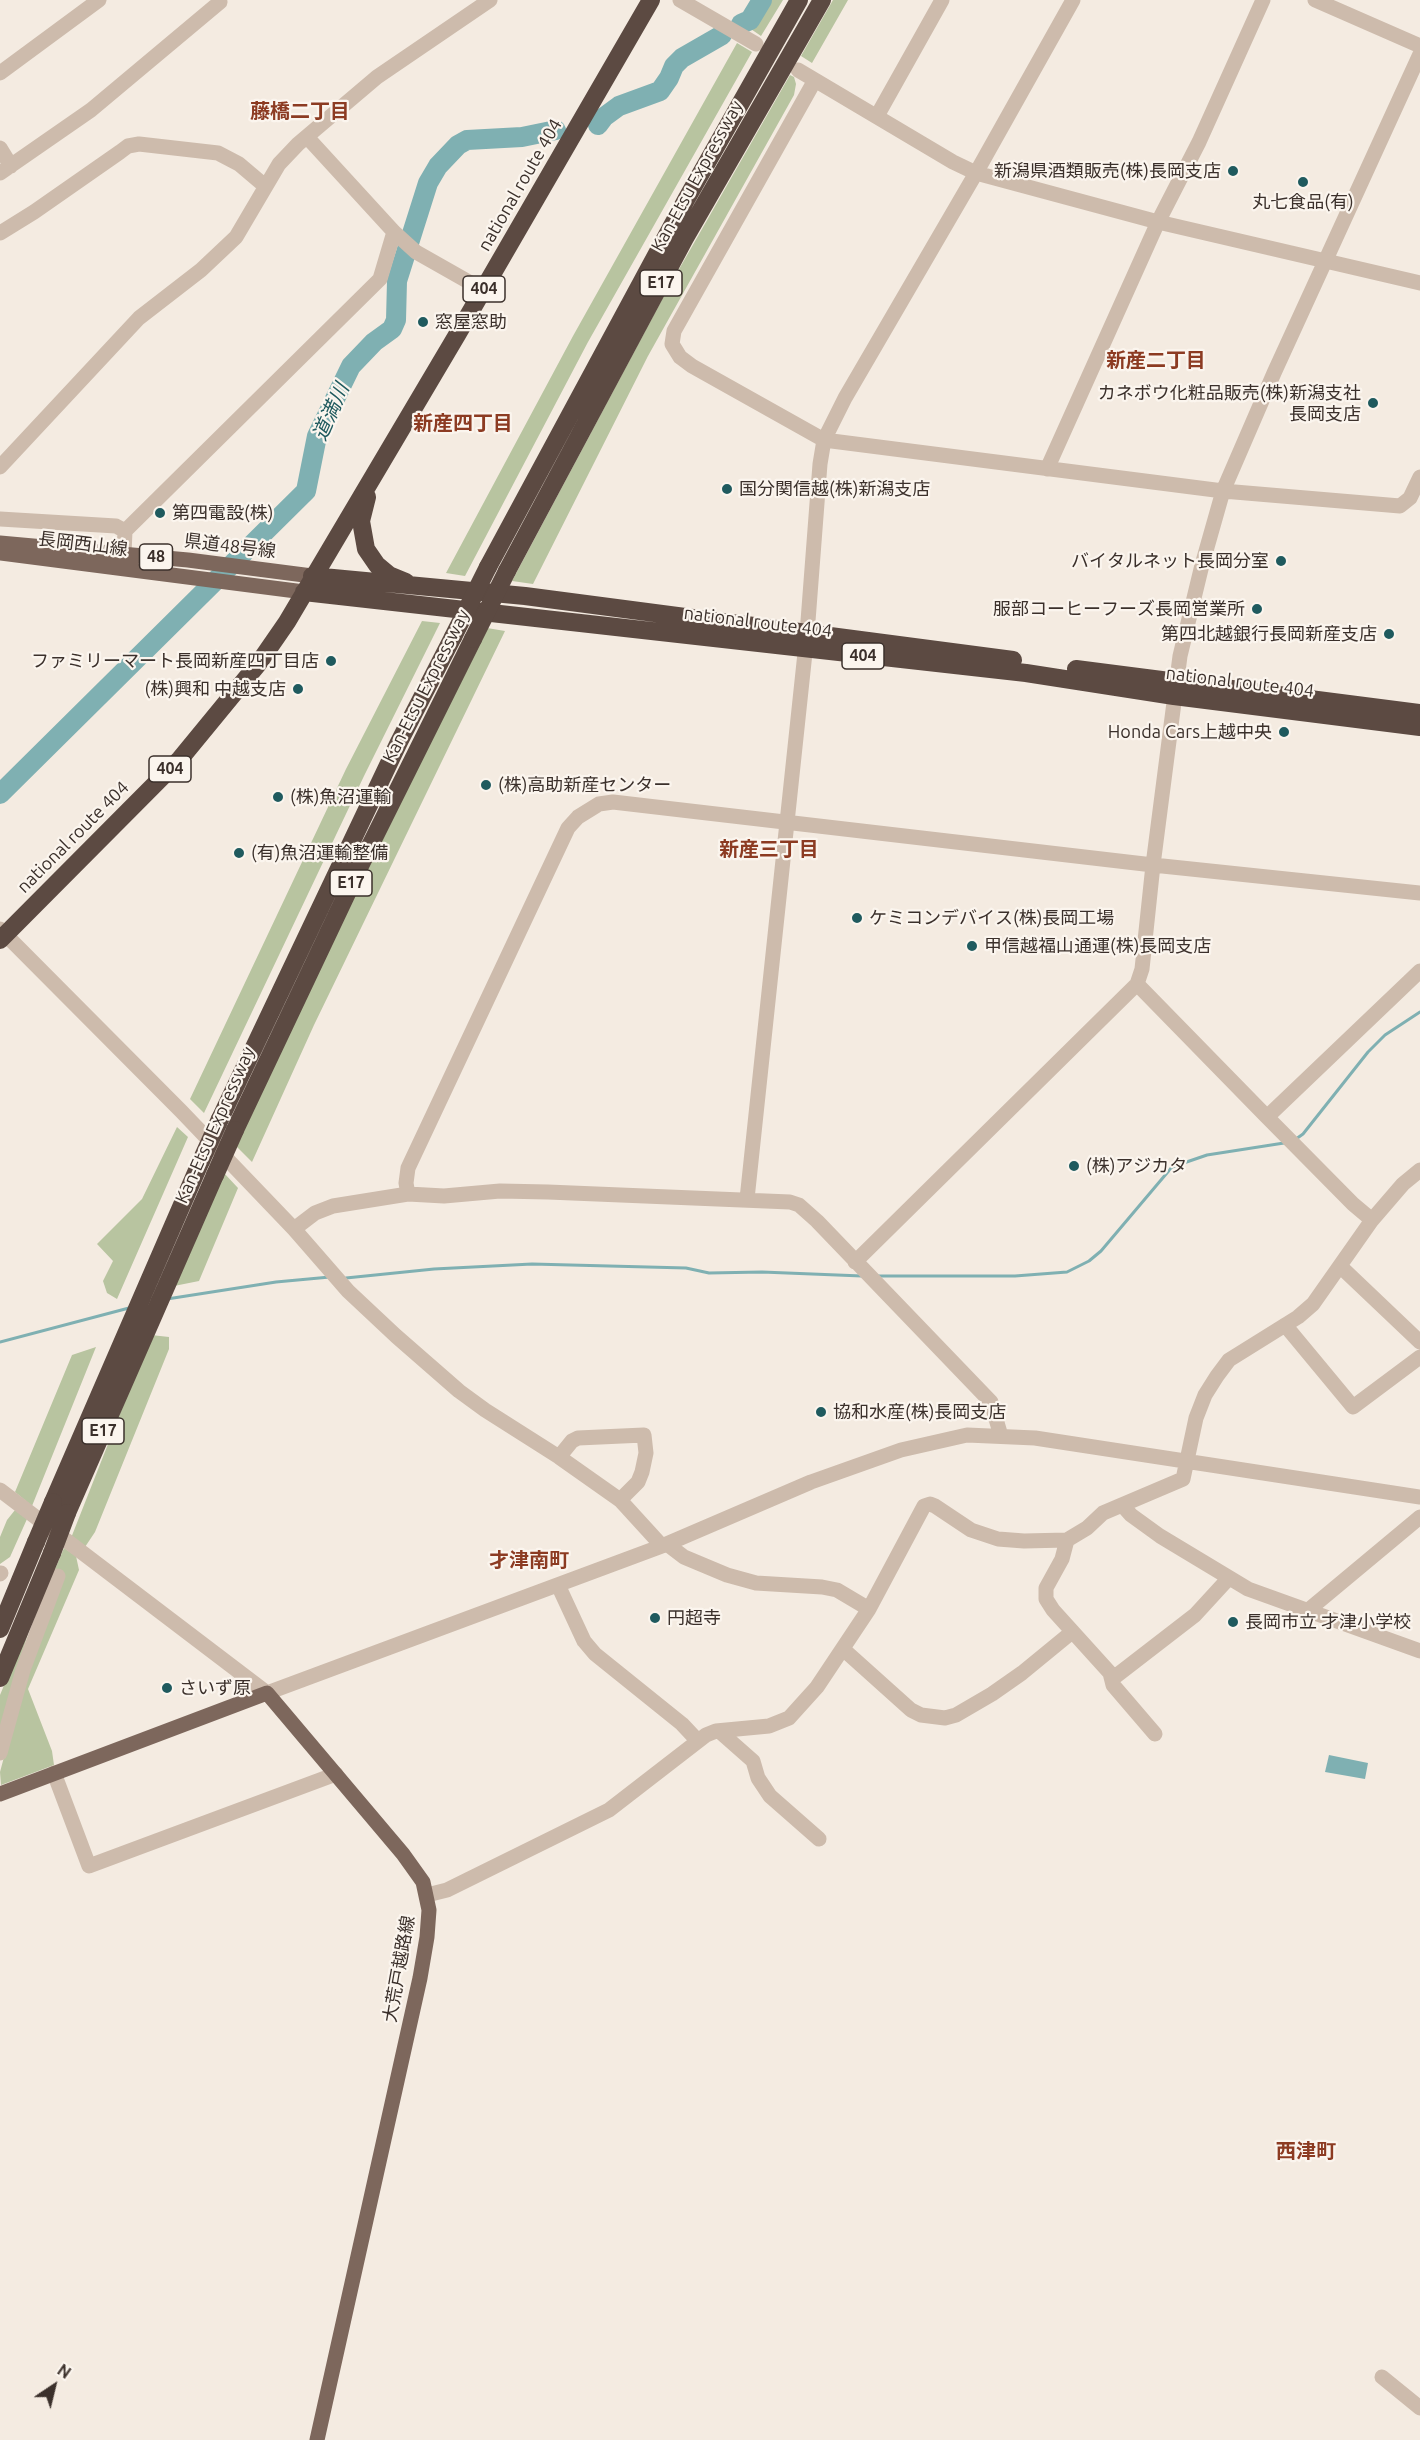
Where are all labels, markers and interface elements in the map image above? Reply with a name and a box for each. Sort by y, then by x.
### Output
street label: Kan-Etsu Expressway [647,97,747,255]
district label: 藤橋二丁目 [250,99,350,123]
street label: national route 404 [473,115,567,255]
place label: 新潟県酒類販売(株)長岡支店 [994,160,1221,182]
marker: 新潟県酒類販売(株)長岡支店 [1226,164,1240,178]
marker: 丸七食品(有) [1296,175,1310,189]
place label: 丸七食品(有) [1252,191,1354,213]
road number: E17 [640,270,682,296]
road number: 404 [463,276,505,302]
place label: 窓屋窓助 [435,311,507,333]
marker: 窓屋窓助 [416,315,430,329]
district label: 新産二丁目 [1106,348,1206,372]
water label: 道満川 [308,380,354,444]
place label: カネボウ化粧品販売(株)新潟支社 長岡支店 [1098,382,1361,424]
marker: カネボウ化粧品販売(株)新潟支社 長岡支店 [1366,396,1380,410]
district label: 新産四丁目 [413,411,513,435]
place label: 国分関信越(株)新潟支店 [739,478,930,500]
marker: 国分関信越(株)新潟支店 [720,482,734,496]
place label: 第四電設(株) [172,502,273,524]
marker: 第四電設(株) [153,506,167,520]
street label: 長岡西山線 [37,528,129,560]
street label: 県道48号線 [183,530,277,562]
road number: 48 [140,544,172,570]
place label: バイタルネット長岡分室 [1071,550,1269,572]
marker: バイタルネット長岡分室 [1274,554,1288,568]
place label: 服部コーヒーフーズ長岡営業所 [993,598,1245,620]
street label: national route 404 [683,602,833,642]
marker: 服部コーヒーフーズ長岡営業所 [1250,602,1264,616]
street label: Kan-Etsu Expressway [378,606,474,766]
place label: 第四北越銀行長岡新産支店 [1161,623,1377,645]
marker: 第四北越銀行長岡新産支店 [1382,627,1396,641]
road number: 404 [842,643,884,669]
place label: ファミリーマート長岡新産四丁目店 [31,650,319,672]
marker: ファミリーマート長岡新産四丁目店 [324,654,338,668]
street label: national route 404 [1165,662,1315,702]
place label: (株)興和 中越支店 [145,678,286,700]
marker: (株)興和 中越支店 [291,682,305,696]
place label: Honda Cars上越中央 [1108,721,1272,743]
marker: Honda Cars上越中央 [1277,725,1291,739]
road number: 404 [149,756,191,782]
place label: (株)高助新産センター [498,774,671,796]
street label: national route 404 [13,777,133,897]
marker: (株)高助新産センター [479,778,493,792]
place label: (株)魚沼運輸 [290,786,391,808]
marker: (株)魚沼運輸 [271,790,285,804]
district label: 新産三丁目 [719,837,819,861]
place label: (有)魚沼運輸整備 [251,842,388,864]
marker: (有)魚沼運輸整備 [232,846,246,860]
road number: E17 [330,870,372,896]
place label: ケミコンデバイス(株)長岡工場 [869,907,1114,929]
marker: ケミコンデバイス(株)長岡工場 [850,911,864,925]
place label: 甲信越福山通運(株)長岡支店 [984,935,1211,957]
marker: 甲信越福山通運(株)長岡支店 [965,939,979,953]
street label: Kan-Etsu Expressway [171,1043,259,1207]
place label: (株)アジカタ [1086,1155,1187,1177]
marker: (株)アジカタ [1067,1159,1081,1173]
place label: 協和水産(株)長岡支店 [833,1401,1006,1423]
marker: 協和水産(株)長岡支店 [814,1405,828,1419]
road number: E17 [82,1418,124,1444]
district label: 才津南町 [489,1548,569,1572]
place label: 円超寺 [667,1607,721,1629]
marker: 円超寺 [648,1611,662,1625]
place label: 長岡市立 才津小学校 [1245,1611,1411,1633]
marker: 長岡市立 才津小学校 [1226,1615,1240,1629]
place label: さいず原 [179,1677,251,1699]
marker: さいず原 [160,1681,174,1695]
street label: 大荒戸越路線 [379,1914,419,2024]
district label: 西津町 [1276,2139,1336,2163]
north arrow [24,2356,84,2416]
text: N [54,2360,74,2382]

